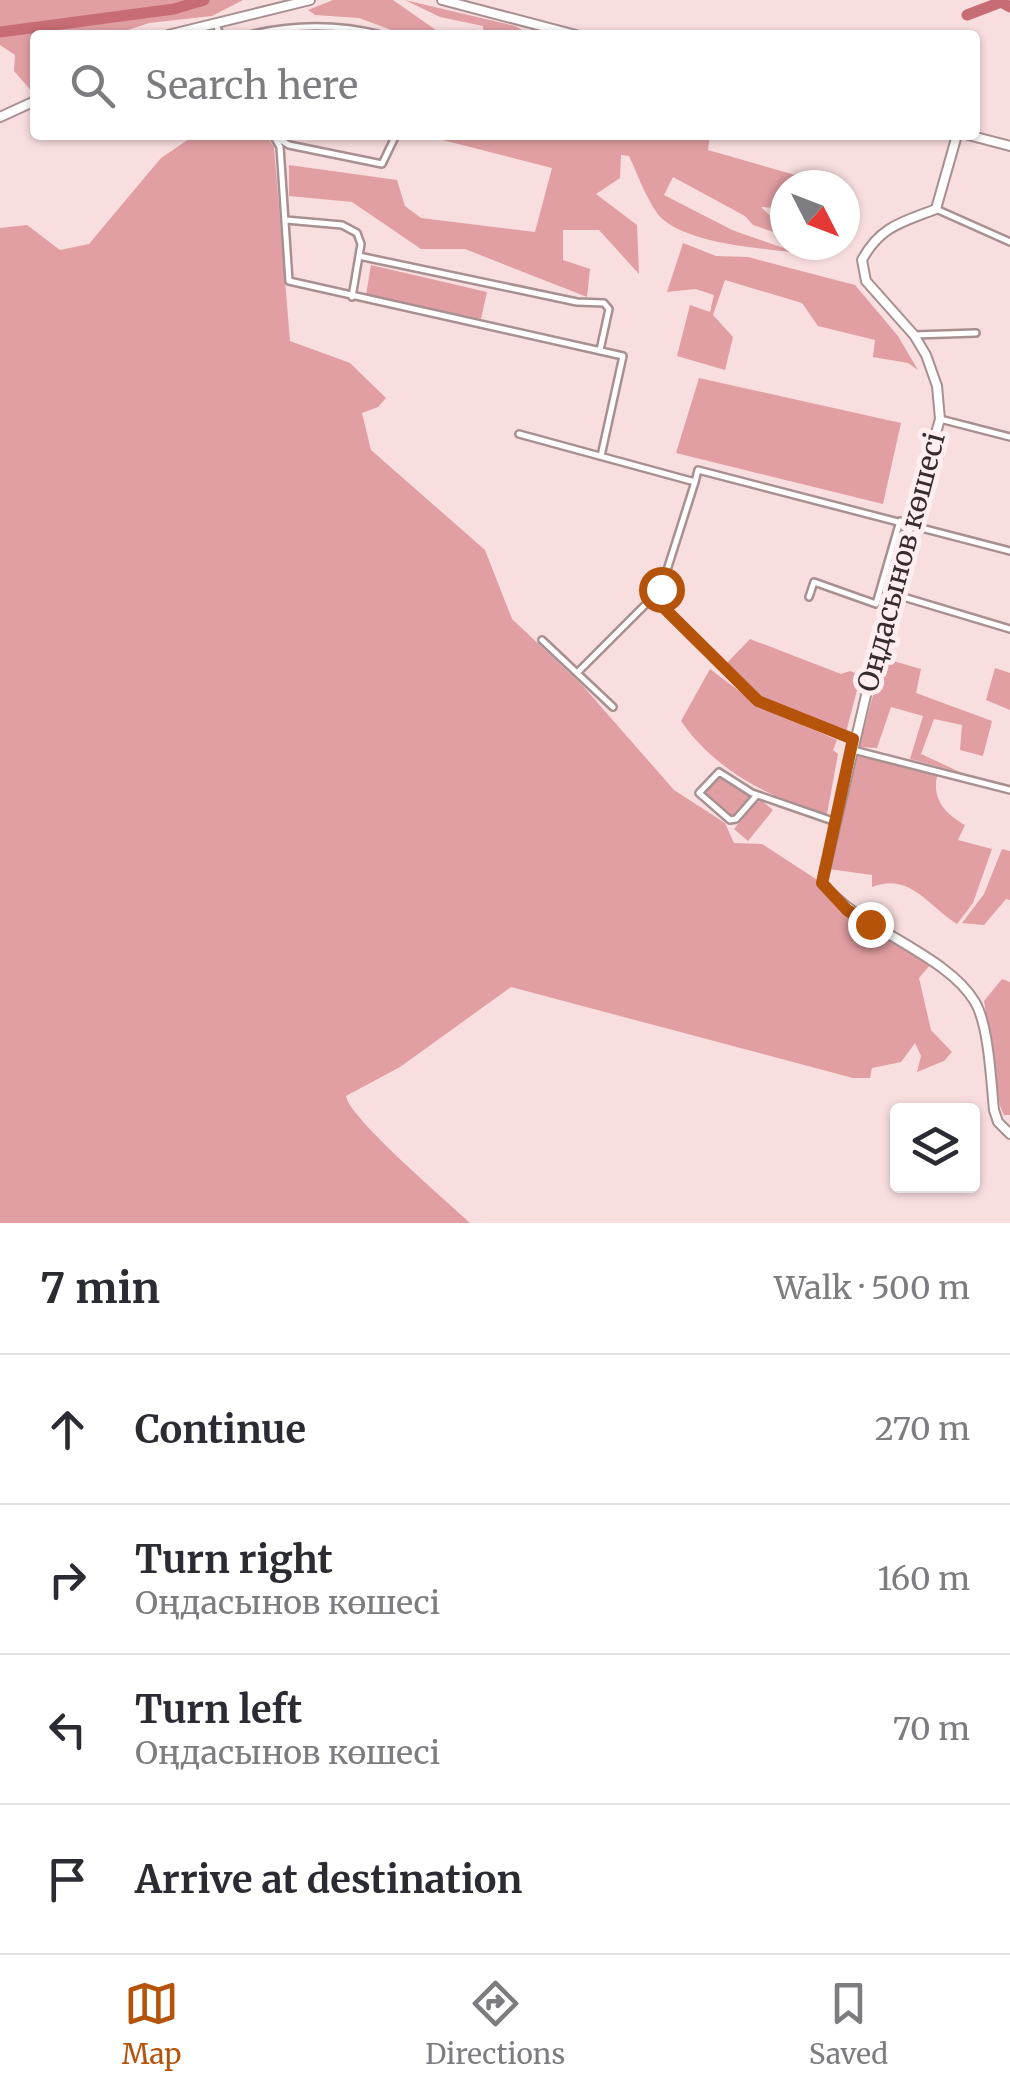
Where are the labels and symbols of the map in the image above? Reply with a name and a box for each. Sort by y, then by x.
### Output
north arrow [770,170,860,260]
street label: Оңдасынов көшесі [849,428,953,696]
route start [639,567,685,613]
route end [848,902,894,948]

